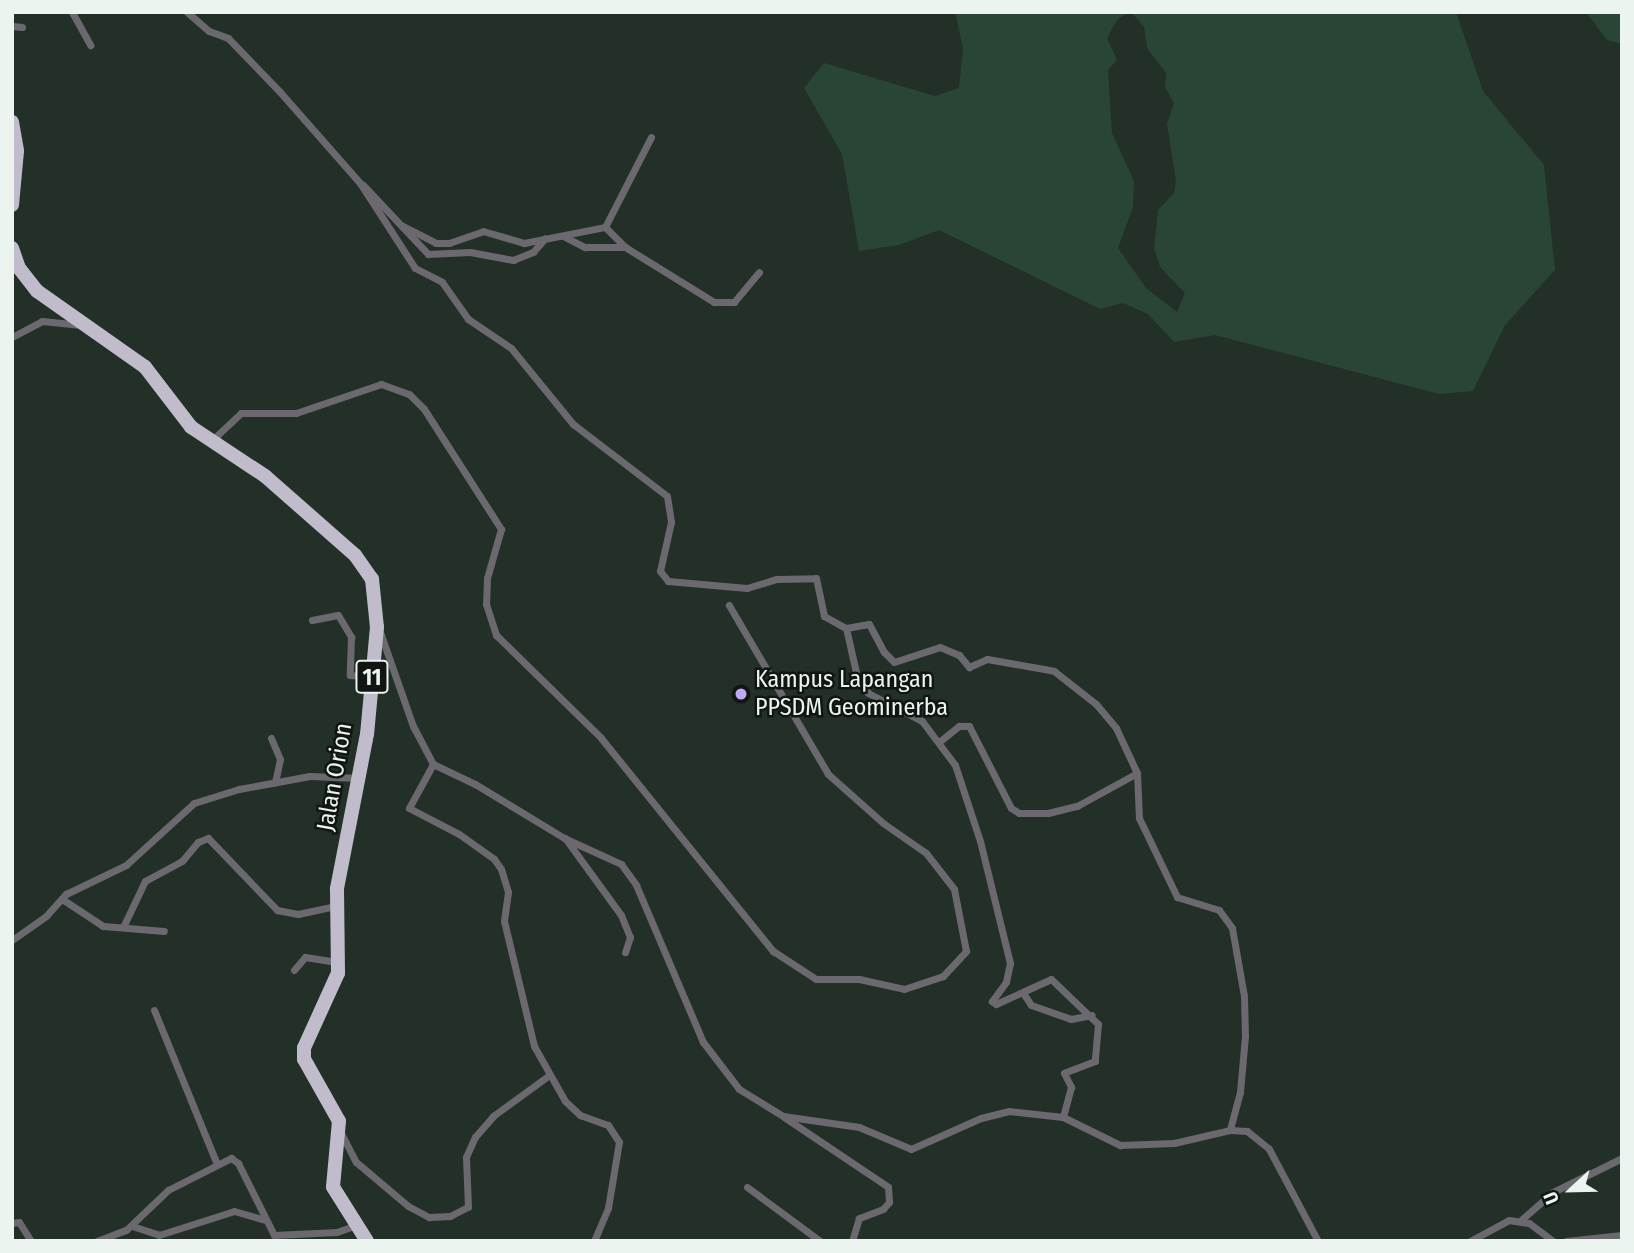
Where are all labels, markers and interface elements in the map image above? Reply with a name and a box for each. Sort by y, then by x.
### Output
road number: 11 [354,657,390,696]
place label: Kampus Lapangan PPSDM Geominerba [755,666,948,722]
marker: Kampus Lapangan PPSDM Geominerba [733,686,749,702]
street label: Jalan Orion [311,721,359,833]
north arrow [1536,1155,1606,1225]
text: U [1538,1189,1564,1208]

